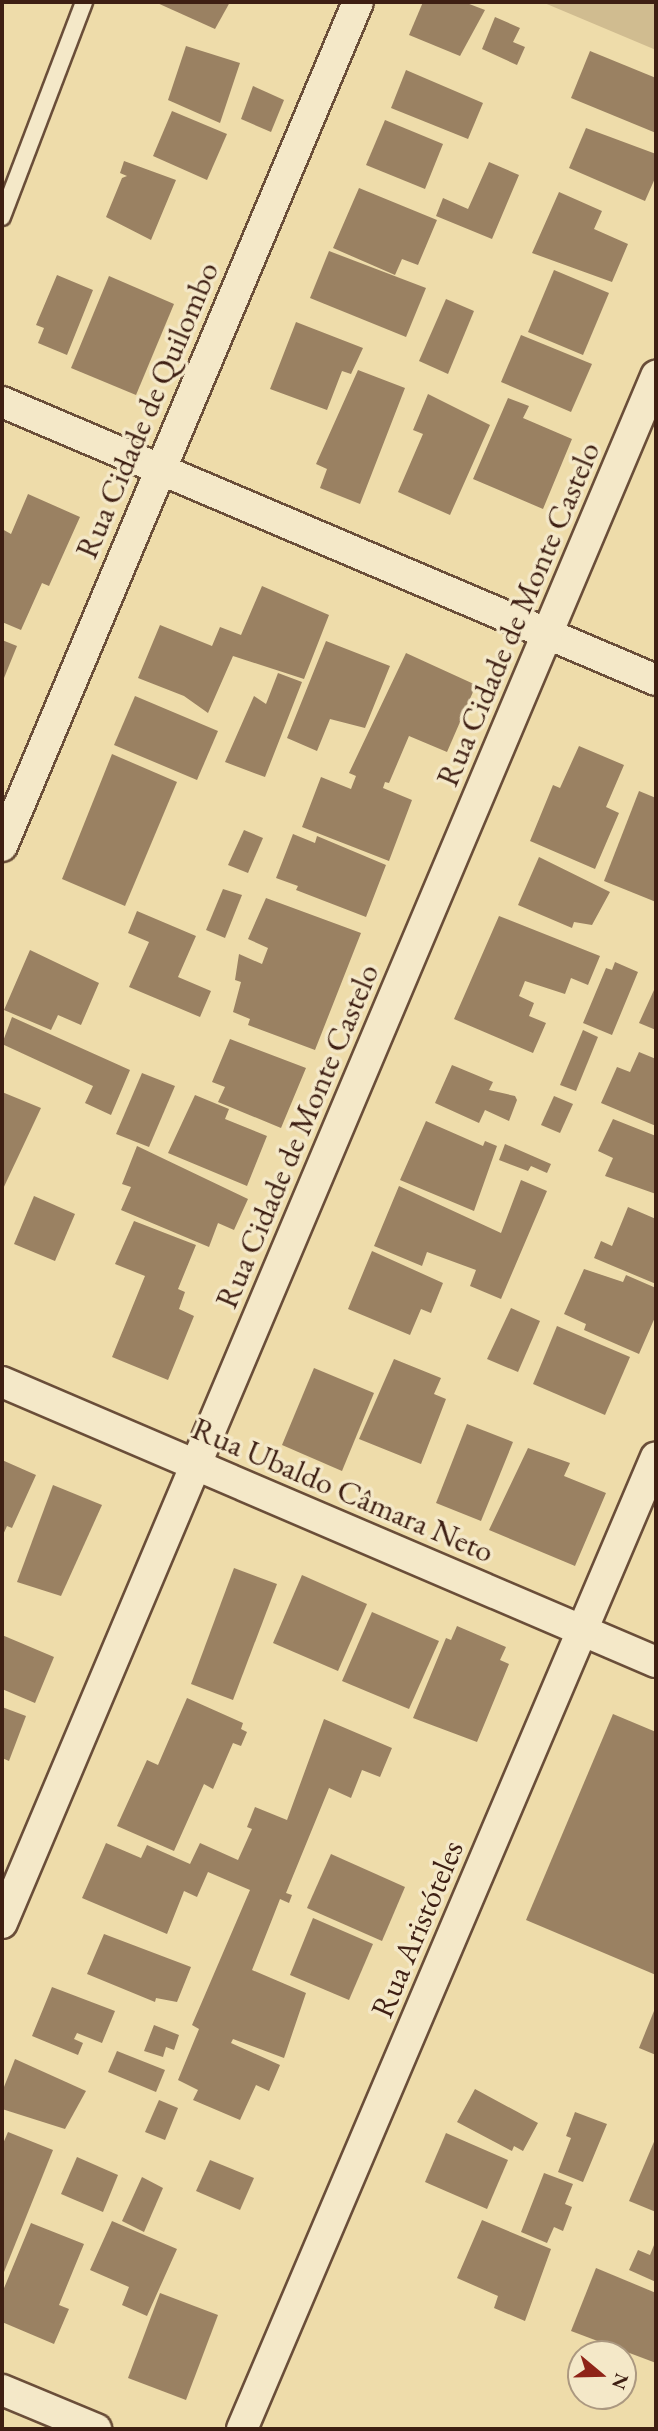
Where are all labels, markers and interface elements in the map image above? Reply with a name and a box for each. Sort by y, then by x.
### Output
street label: Rua Cidade de Quilombo [67,256,227,564]
street label: Rua Cidade de Monte Castelo [428,436,608,792]
street label: Rua Cidade de Monte Castelo [207,958,387,1314]
street label: Rua Ubaldo Câmara Neto [186,1409,500,1571]
street label: Rua Aristóteles [362,1835,472,2023]
north arrow [567,2340,637,2410]
text: N [606,2370,635,2393]

